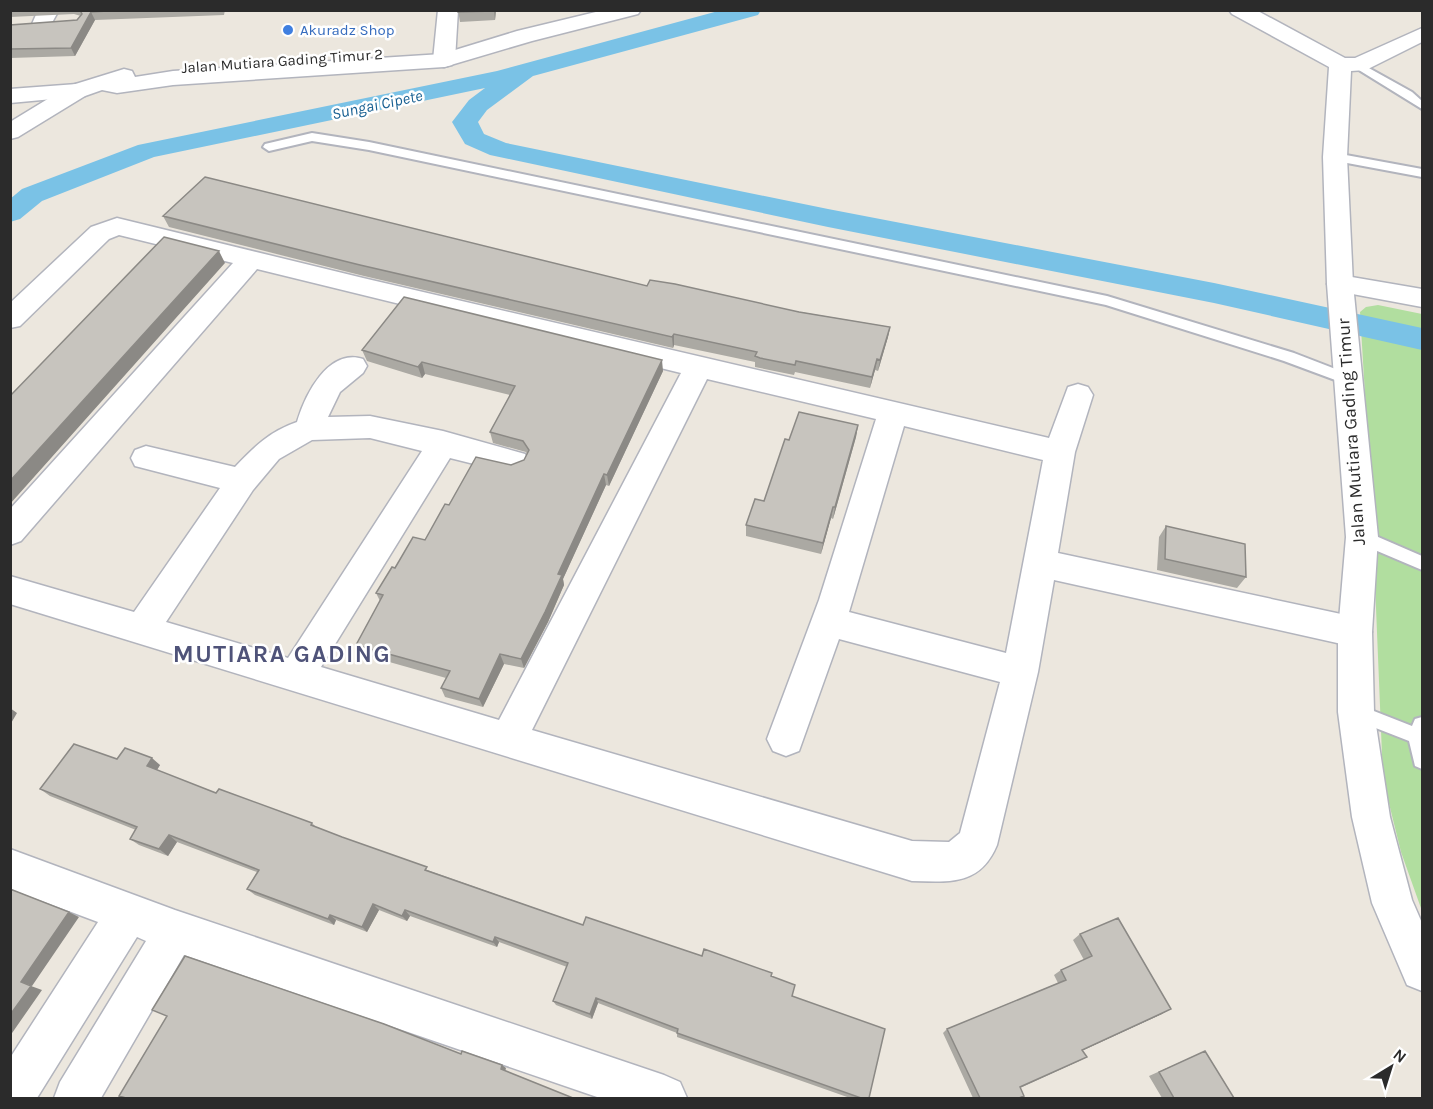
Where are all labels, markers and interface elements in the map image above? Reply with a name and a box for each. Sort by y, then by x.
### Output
place label: Akuradz Shop [300,21,394,39]
marker: Akuradz Shop [281,23,295,37]
street label: Jalan Mutiara Gading Timur 2 [181,45,383,77]
water label: Sungai Cipete [330,86,425,123]
street label: Jalan Mutiara Gading Timur [1332,317,1370,546]
district label: MUTIARA GADING [173,640,391,668]
north arrow [1361,1037,1421,1097]
text: N [1390,1045,1410,1067]

